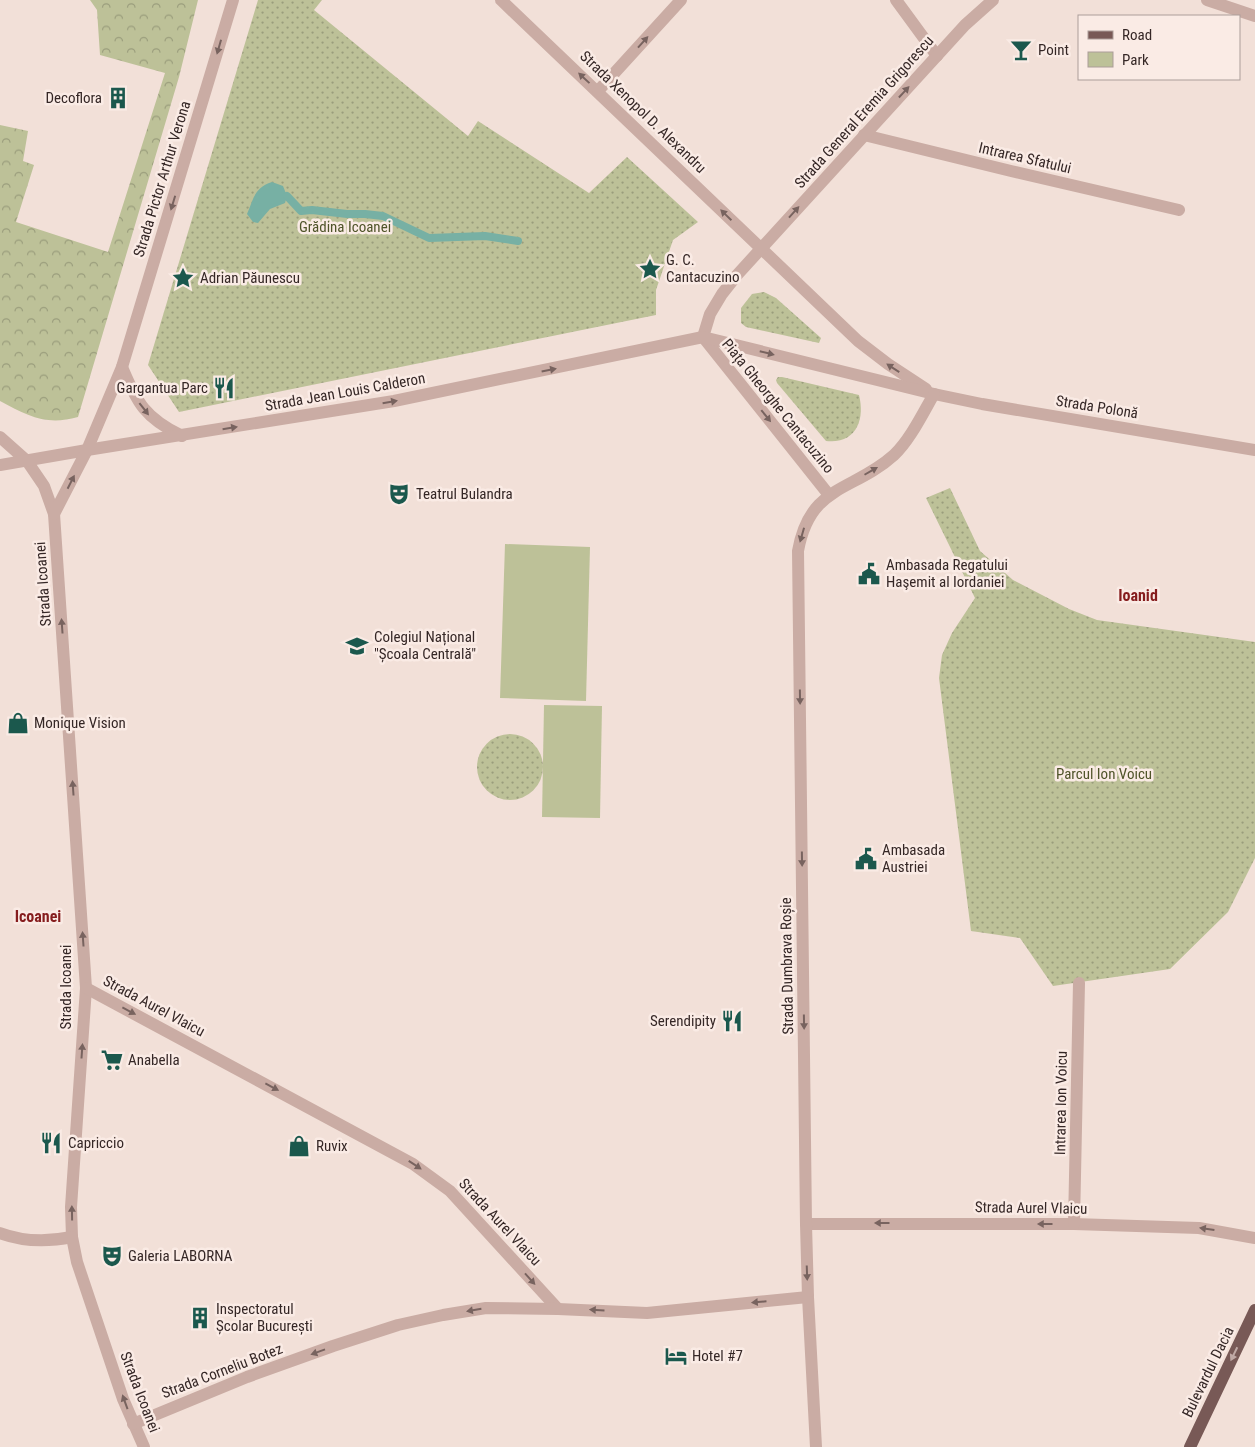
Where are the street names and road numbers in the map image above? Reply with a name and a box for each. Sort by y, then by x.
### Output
street label: Strada General Eremia Grigorescu [791,32,937,192]
street label: Strada Xenopol D. Alexandru [576,47,710,177]
street label: Strada Pictor Arthur Verona [130,99,194,259]
street label: Intrarea Sfatului [977,139,1073,177]
street label: Piața Gheorghe Cantacuzino [718,335,838,477]
street label: Strada Jean Louis Calderon [263,369,427,415]
street label: Strada Polonă [1055,392,1139,422]
street label: Strada Icoanei [31,541,55,627]
street label: Strada Dumbrava Roșie [777,897,797,1035]
street label: Strada Icoanei [57,945,75,1029]
street label: Strada Aurel Vlaicu [100,972,208,1040]
street label: Intrarea Ion Voicu [1051,1051,1071,1155]
street label: Strada Aurel Vlaicu [455,1175,545,1269]
street label: Strada Aurel Vlaicu [975,1198,1087,1218]
street label: Bulevardul Dacia [1178,1324,1238,1420]
street label: Strada Corneliu Botez [159,1340,285,1402]
street label: Strada Icoanei [116,1349,164,1435]

